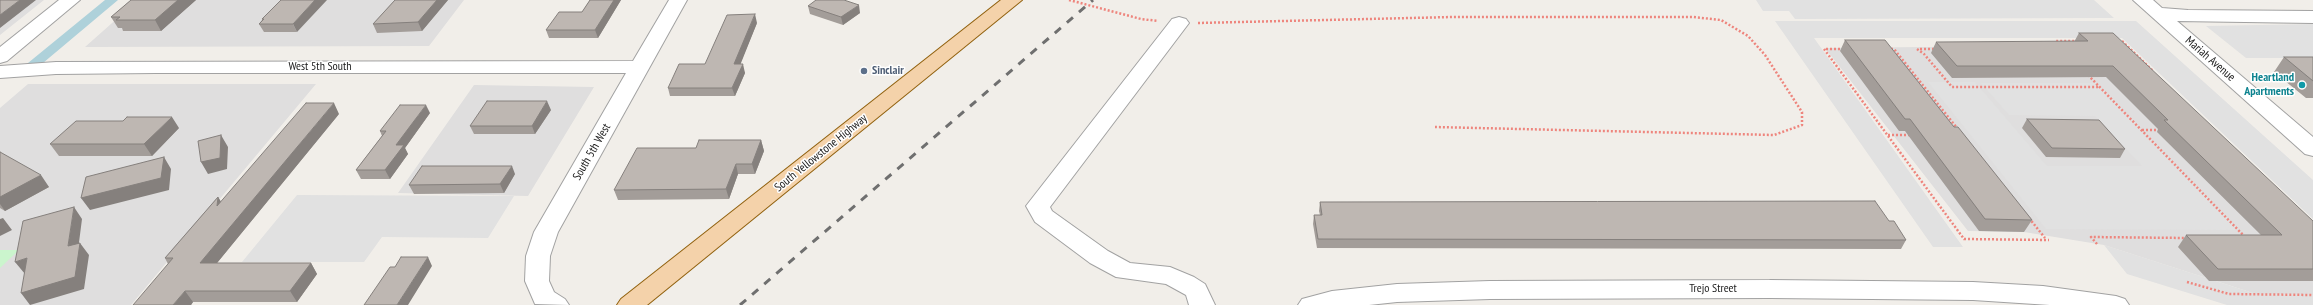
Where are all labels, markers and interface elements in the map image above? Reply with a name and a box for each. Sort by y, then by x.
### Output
street label: Mariah Avenue [2182,33,2238,85]
street label: West 5th South [288,60,352,74]
place label: Sinclair [872,64,904,78]
marker: Sinclair [859,66,869,76]
place label: Heartland Apartments [2244,71,2294,99]
marker: Heartland Apartments [2297,80,2307,90]
street label: South Yellowstone Highway [772,111,870,195]
street label: South 5th West [570,121,614,183]
street label: Trejo Street [1689,282,1737,296]

